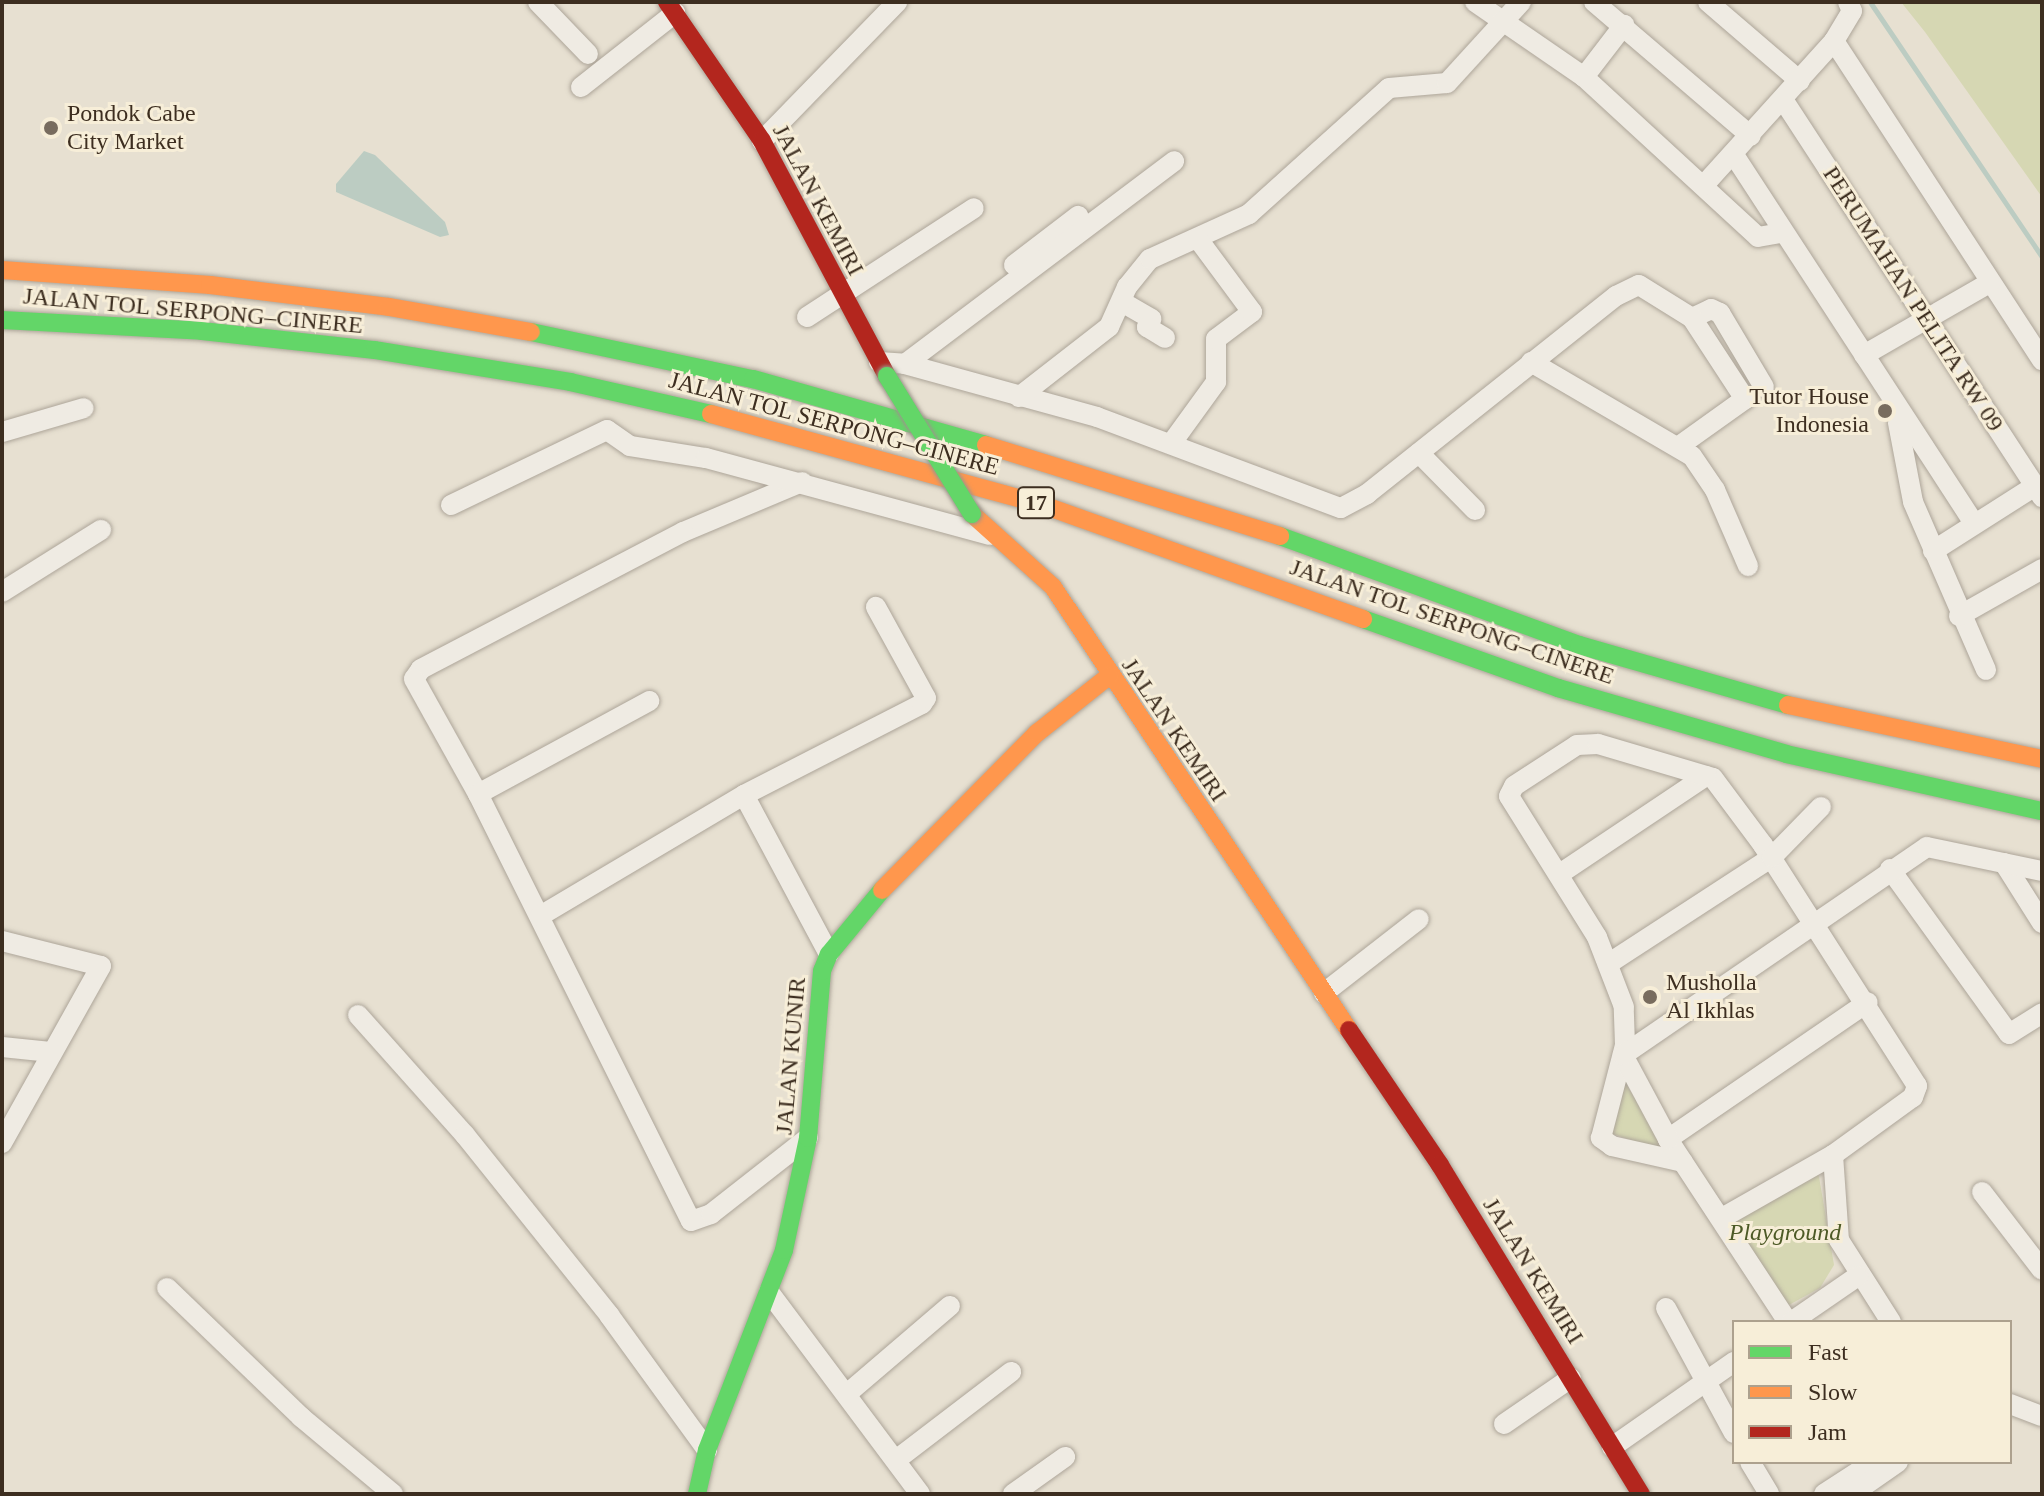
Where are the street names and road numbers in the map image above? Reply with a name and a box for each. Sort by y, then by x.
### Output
street label: JALAN KEMIRI [766,119,870,281]
street label: PERUMAHAN PELITA RW 09 [1816,160,2010,438]
street label: JALAN TOL SERPONG–CINERE [21,282,365,340]
street label: JALAN TOL SERPONG–CINERE [665,366,1003,482]
road number: 17 [1016,485,1056,521]
street label: JALAN TOL SERPONG–CINERE [1286,553,1618,691]
street label: JALAN KEMIRI [1115,653,1233,807]
street label: JALAN KUNIR [770,976,812,1136]
street label: JALAN KEMIRI [1476,1192,1590,1350]

